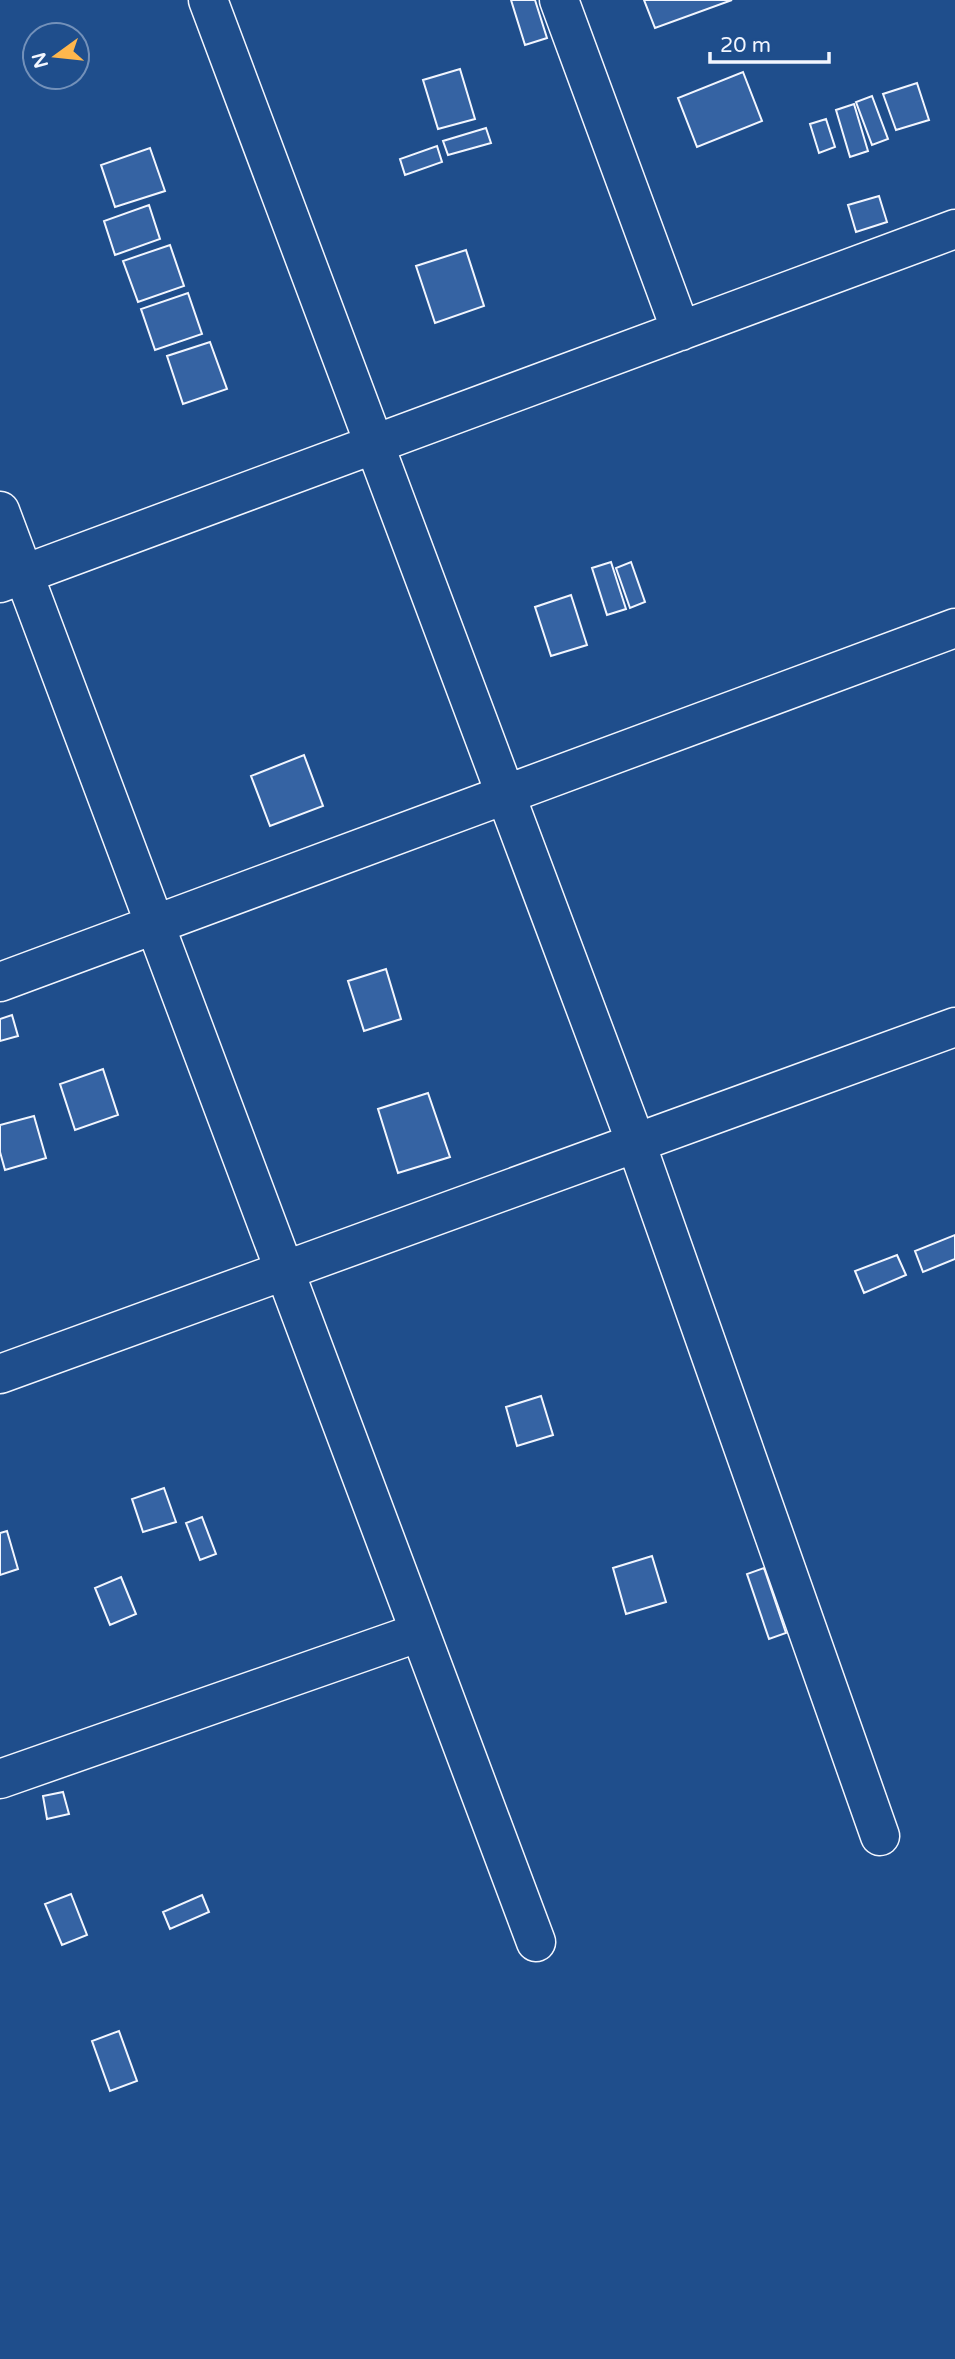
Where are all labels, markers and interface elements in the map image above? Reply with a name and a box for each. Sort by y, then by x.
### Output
north arrow [21,21,91,91]
scale bar [710,21,829,65]
text: 20 m [720,33,771,58]
text: N [28,50,53,70]

